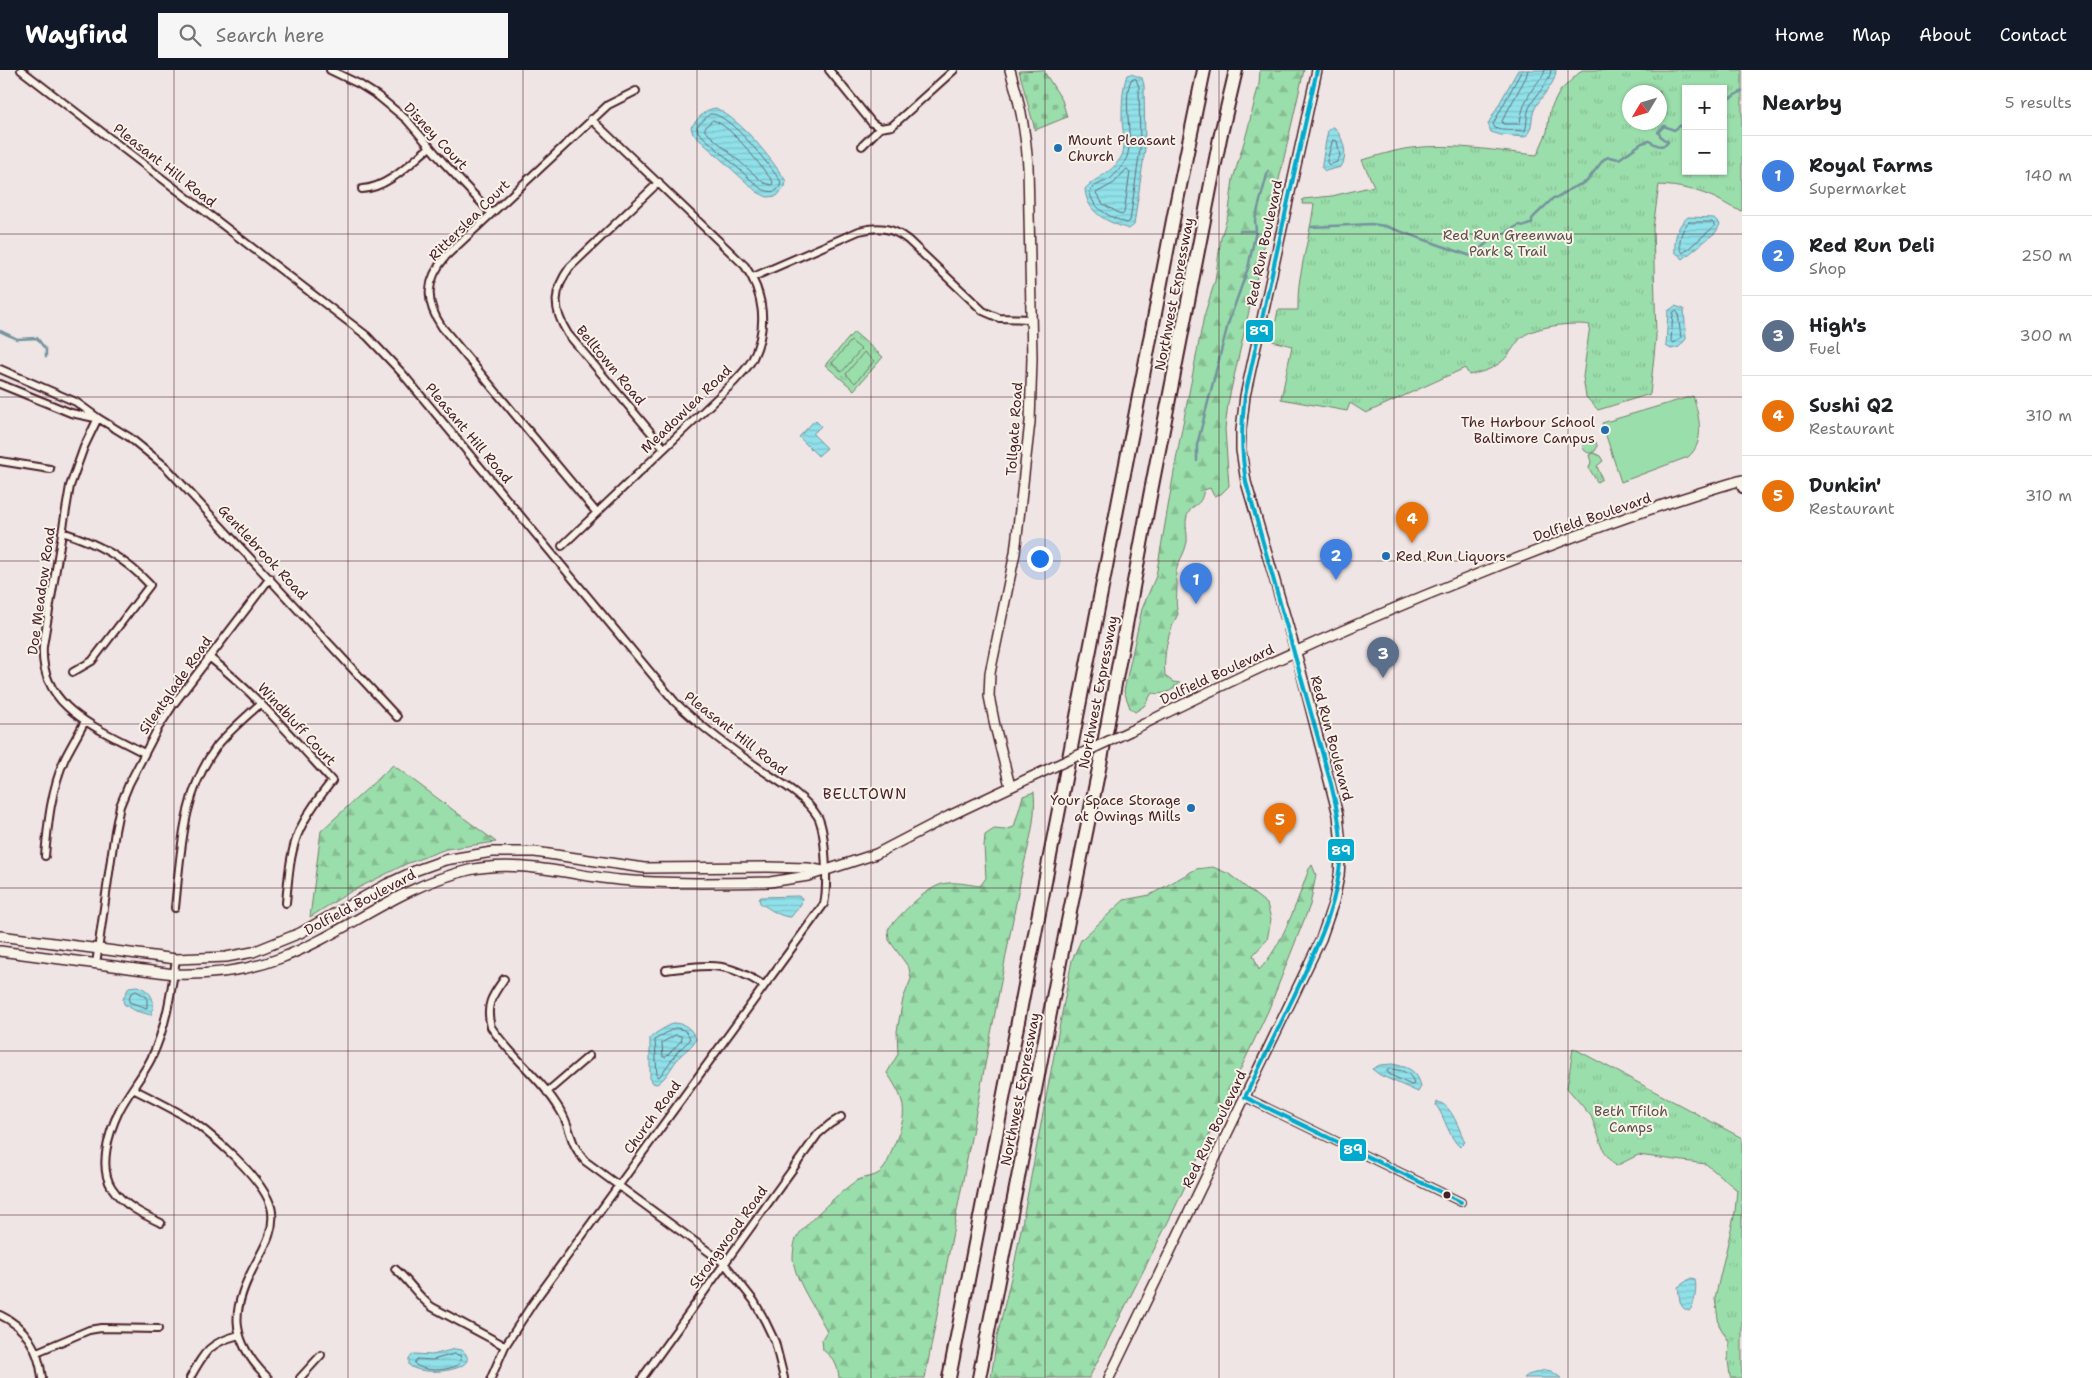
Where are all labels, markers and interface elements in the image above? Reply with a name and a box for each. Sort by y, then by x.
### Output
search box [158,13,508,58]
text: Wayfind [25,19,128,51]
icon: search [176,21,204,49]
text: Search here [216,23,324,48]
text: Home [1775,23,1824,47]
text: Map [1852,23,1891,47]
text: About [1919,23,1972,47]
text: Contact [2000,23,2067,47]
north arrow [1622,85,1667,130]
map controls [1682,85,1727,175]
button: + [1682,85,1727,130]
text: Nearby [1762,89,1842,117]
text: 5 results [2005,92,2072,113]
street label: Disney Court [400,98,472,174]
street label: Pleasant Hill Road [110,119,220,211]
button: − [1682,130,1727,175]
place label: Mount Pleasant Church [1068,131,1176,165]
marker: Mount Pleasant Church [1052,142,1064,154]
text: Royal Farms [1809,153,1933,178]
text: 1 [1774,165,1782,186]
text: 140 m [2025,165,2072,186]
street label: Ritterslea Court [425,176,513,264]
street label: Red Run Boulevard [1242,178,1286,308]
text: Supermarket [1809,178,1906,199]
street label: Northwest Expressway [1150,216,1198,372]
park label: Red Run Greenway Park & Trail [1443,226,1573,260]
text: Red Run Deli [1809,233,1935,258]
text: 2 [1772,245,1784,266]
text: 250 m [2021,245,2072,266]
text: Shop [1809,258,1846,279]
text: High's [1809,313,1867,338]
line badge: 89 [1245,319,1274,343]
street label: Belltown Road [572,321,650,409]
text: 89 [1249,321,1269,339]
text: 3 [1772,325,1784,346]
text: 300 m [2020,325,2072,346]
text: Fuel [1809,338,1840,359]
street label: Meadowlea Road [637,361,735,457]
street label: Pleasant Hill Road [422,379,516,487]
street label: Tollgate Road [1002,381,1026,477]
text: Sushi Q2 [1809,393,1894,418]
text: 4 [1772,405,1784,426]
text: 310 m [2025,405,2072,426]
place label: The Harbour School Baltimore Campus [1461,413,1596,447]
text: Restaurant [1809,418,1895,439]
marker: The Harbour School Baltimore Campus [1599,424,1611,436]
text: Dunkin' [1809,473,1881,498]
text: 5 [1773,485,1783,506]
text: 310 m [2025,485,2072,506]
street label: Dolfield Boulevard [1531,488,1653,546]
text: Restaurant [1809,498,1895,519]
street label: Gentlebrook Road [214,501,312,603]
pin: 4 [1396,502,1428,543]
street label: Doe Meadow Road [23,526,59,656]
pin: 2 [1320,539,1352,580]
your location [1027,546,1053,572]
place label: Red Run Liquors [1396,547,1506,565]
marker: Red Run Liquors [1380,550,1392,562]
pin: 1 [1180,563,1212,604]
street label: Northwest Expressway [1074,614,1122,770]
street label: Silentglade Road [134,632,216,737]
pin: 3 [1367,637,1399,678]
street label: Dolfield Boulevard [1157,640,1277,708]
street label: Red Run Boulevard [1307,674,1357,803]
street label: Windbluff Court [254,679,340,769]
street label: Pleasant Hill Road [681,687,791,779]
district label: BELLTOWN [823,784,907,804]
place label: Your Space Storage at Owings Mills [1050,791,1181,825]
marker: Your Space Storage at Owings Mills [1185,802,1197,814]
pin: 5 [1264,803,1296,844]
line badge: 89 [1327,838,1355,862]
text: 89 [1331,841,1351,859]
street label: Dolfield Boulevard [301,865,419,939]
street label: Northwest Expressway [996,1011,1044,1167]
street label: Red Run Boulevard [1178,1067,1250,1191]
street label: Church Road [619,1077,685,1157]
park label: Beth Tfiloh Camps [1594,1102,1668,1136]
line badge: 89 [1339,1138,1367,1162]
text: 89 [1343,1140,1363,1158]
street label: Strongwood Road [685,1182,771,1292]
unlabelled marker [1442,1190,1452,1200]

